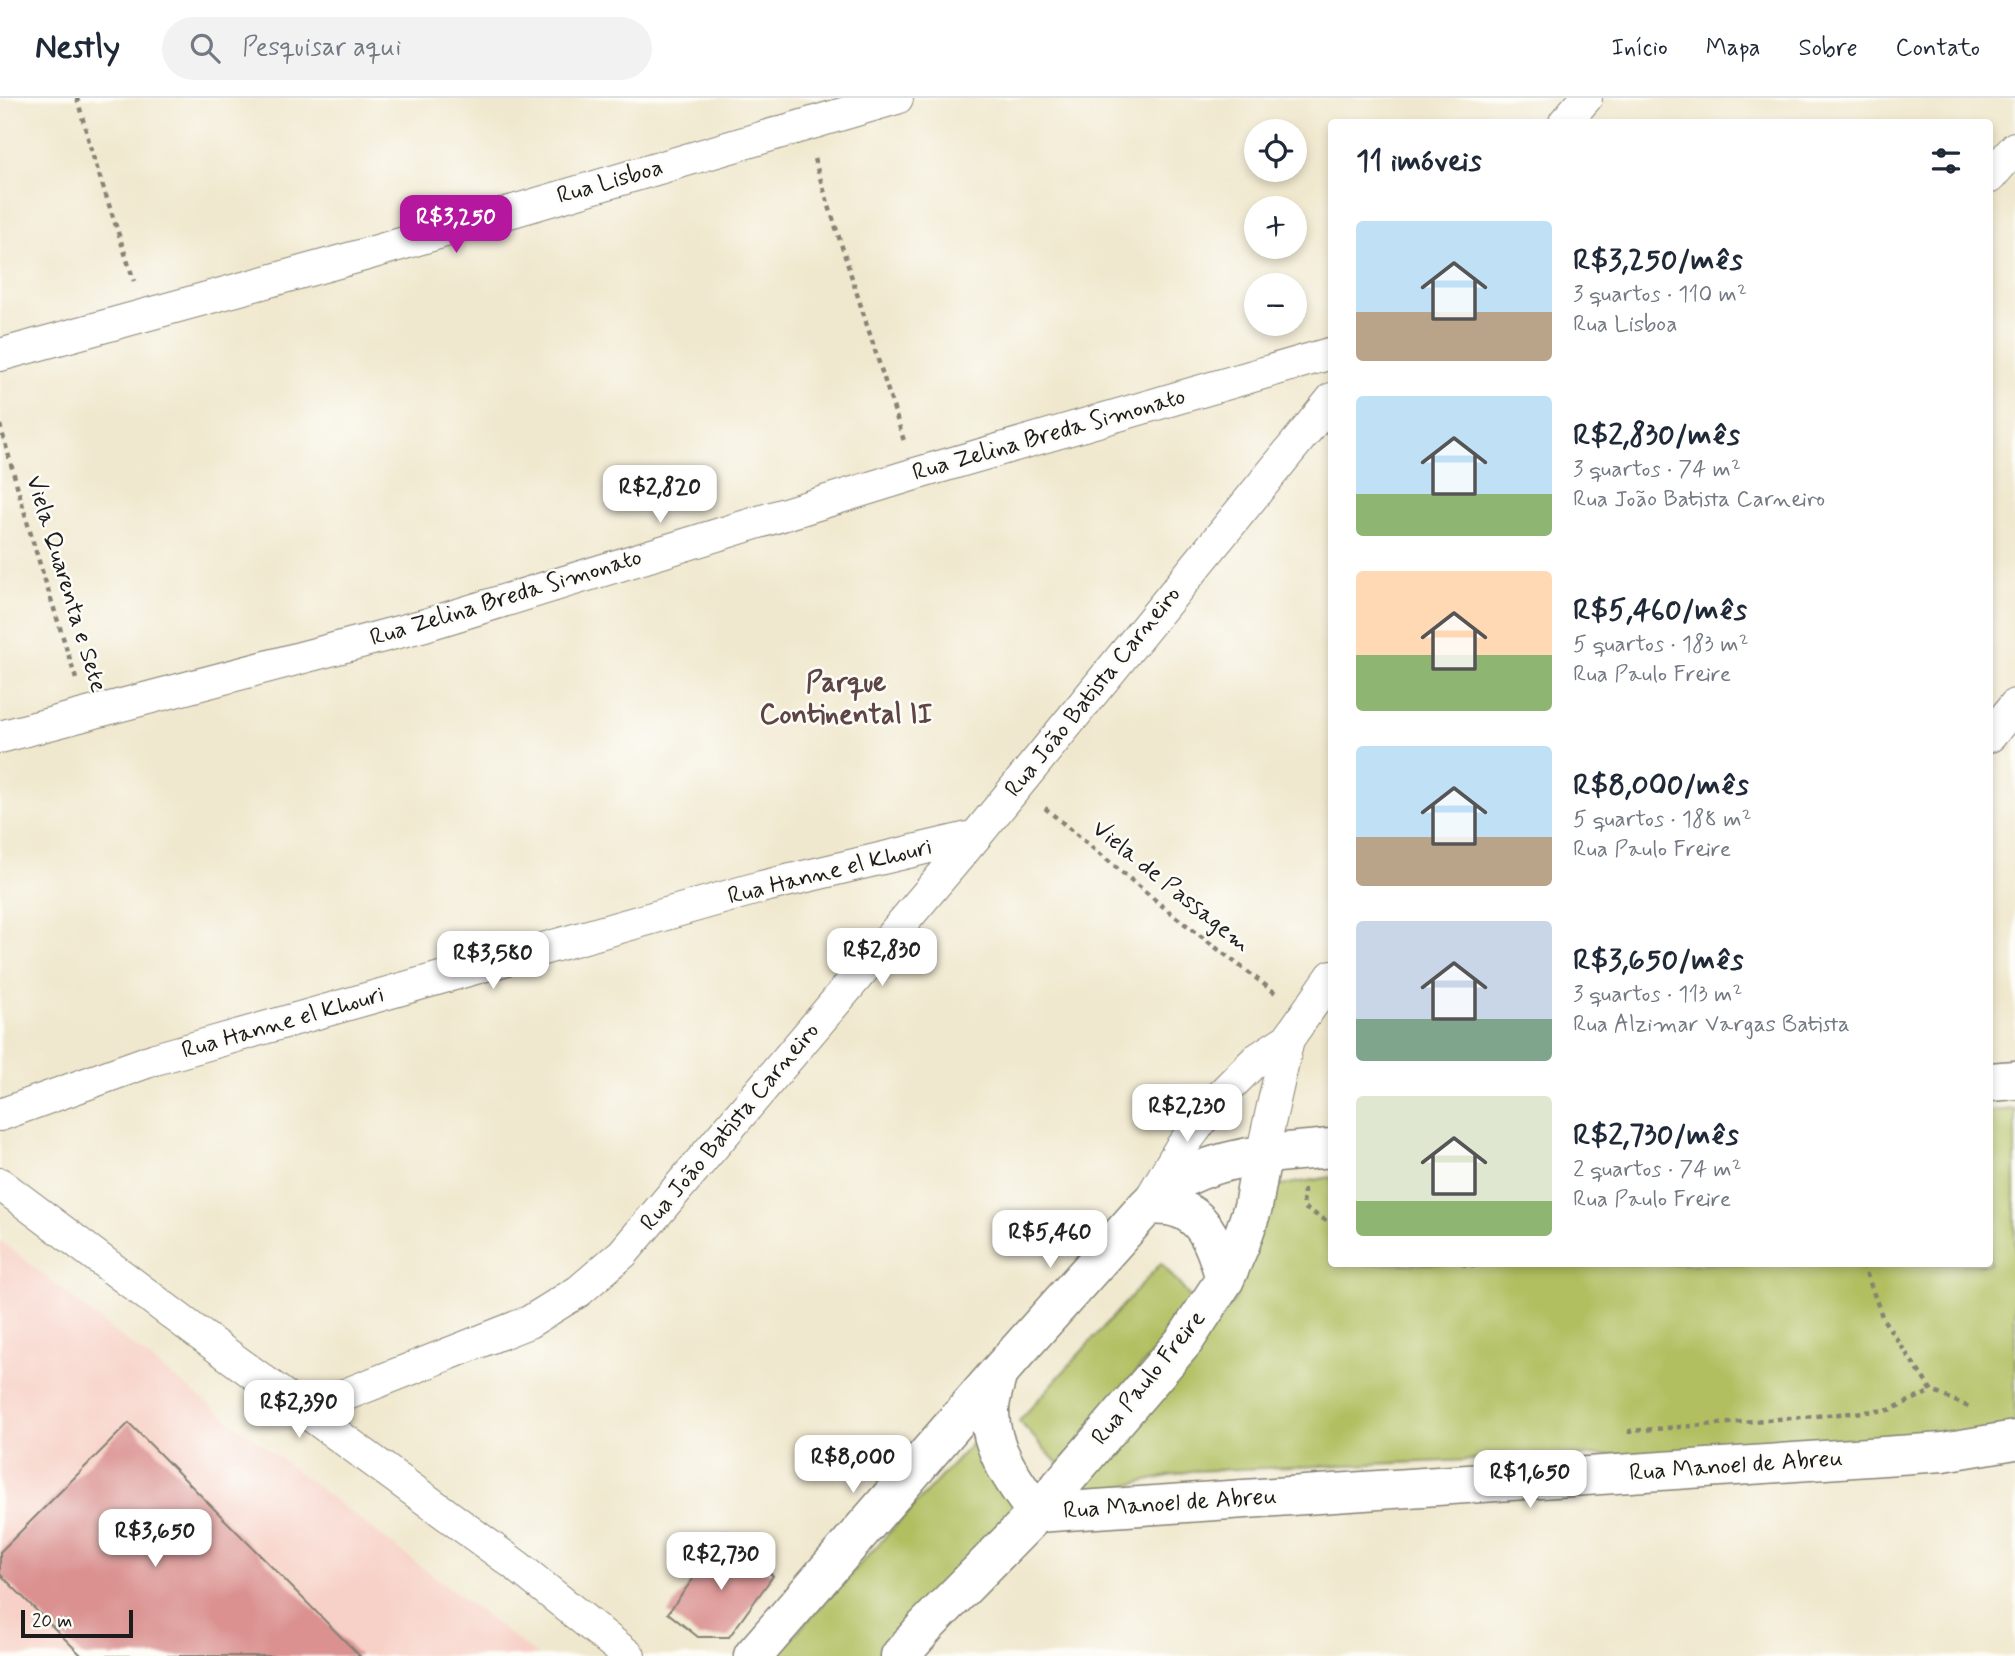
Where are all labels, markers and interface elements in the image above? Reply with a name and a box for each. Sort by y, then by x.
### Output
search box [162,17,652,80]
text: Nestly [35,26,120,70]
icon: search [186,29,224,67]
text: Pesquisar aqui [242,31,401,65]
text: Início [1611,33,1668,64]
text: Mapa [1706,33,1760,64]
text: Sobre [1798,33,1858,64]
text: Contato [1896,33,1980,64]
map controls [1244,119,1307,336]
button: locate [1244,119,1307,182]
text: 11 imóveis [1356,142,1482,181]
icon: filters [1927,142,1965,180]
street label: Rua Lisboa [553,152,667,212]
pin: R$3,250 [391,195,521,255]
button: + [1244,196,1307,259]
text: R$3,250 [416,203,496,233]
text: R$3,250/mês [1573,241,1743,280]
icon: home [1412,249,1496,333]
button: − [1244,273,1307,336]
text: 3 quartos · 110 m² [1573,280,1747,310]
text: Rua Lisboa [1573,310,1677,340]
street label: Rua Zelina Breda Simonato [909,381,1189,489]
text: R$2,830/mês [1573,416,1740,455]
icon: home [1412,424,1496,508]
text: 3 quartos · 74 m² [1573,455,1741,485]
pin: R$2,820 [595,466,725,525]
street label: Viela Quarenta e Sete [18,472,114,696]
text: R$2,820 [619,473,701,503]
text: Rua João Batista Carneiro [1573,485,1825,515]
street label: Rua Zelina Breda Simonato [366,542,646,654]
street label: Rua João Batista Carneiro [998,580,1188,804]
text: R$5,460/mês [1573,591,1747,630]
icon: home [1412,599,1496,683]
text: 5 quartos · 183 m² [1573,630,1749,660]
text: Rua Paulo Freire [1573,660,1731,690]
district label: Parque Continental II [760,665,932,734]
text: R$8,000/mês [1573,766,1749,805]
icon: home [1412,774,1496,858]
text: 5 quartos · 188 m² [1573,805,1752,835]
street label: Viela de Passagem [1085,814,1257,960]
street label: Rua Hanne el Khouri [725,832,935,912]
text: Rua Paulo Freire [1573,835,1731,865]
pin: R$2,830 [817,928,947,988]
pin: R$3,580 [428,932,558,991]
text: R$2,830 [843,936,921,966]
text: R$3,580 [453,939,533,969]
text: R$3,650/mês [1573,941,1744,980]
icon: home [1412,949,1496,1033]
street label: Rua Hanne el Khouri [178,979,388,1067]
text: 3 quartos · 113 m² [1573,980,1743,1010]
text: Rua Alzimar Vargas Batista [1573,1010,1850,1040]
street label: Rua João Batista Carneiro [634,1016,826,1238]
pin: R$2,230 [1122,1084,1252,1144]
text: R$2,230 [1148,1092,1226,1122]
text: R$2,730/mês [1573,1116,1739,1155]
icon: home [1412,1124,1496,1208]
text: 2 quartos · 74 m² [1573,1155,1742,1185]
text: Rua Paulo Freire [1573,1185,1731,1215]
pin: R$5,460 [985,1210,1115,1270]
text: R$5,460 [1008,1218,1092,1248]
street label: Rua Paulo Freire [1085,1304,1213,1452]
pin: R$2,390 [234,1380,364,1440]
text: R$2,390 [260,1388,338,1418]
pin: R$8,000 [788,1436,918,1495]
text: R$8,000 [811,1443,895,1473]
street label: Rua Manoel de Abreu [1628,1443,1844,1489]
pin: R$1,650 [1465,1450,1595,1510]
text: R$1,650 [1490,1458,1570,1488]
street label: Rua Manoel de Abreu [1062,1481,1278,1527]
pin: R$3,650 [90,1510,220,1569]
text: R$3,650 [115,1517,195,1547]
pin: R$2,730 [656,1532,786,1592]
text: R$2,730 [682,1540,760,1570]
scale bar [21,1607,133,1639]
text: 20 m [32,1609,72,1634]

